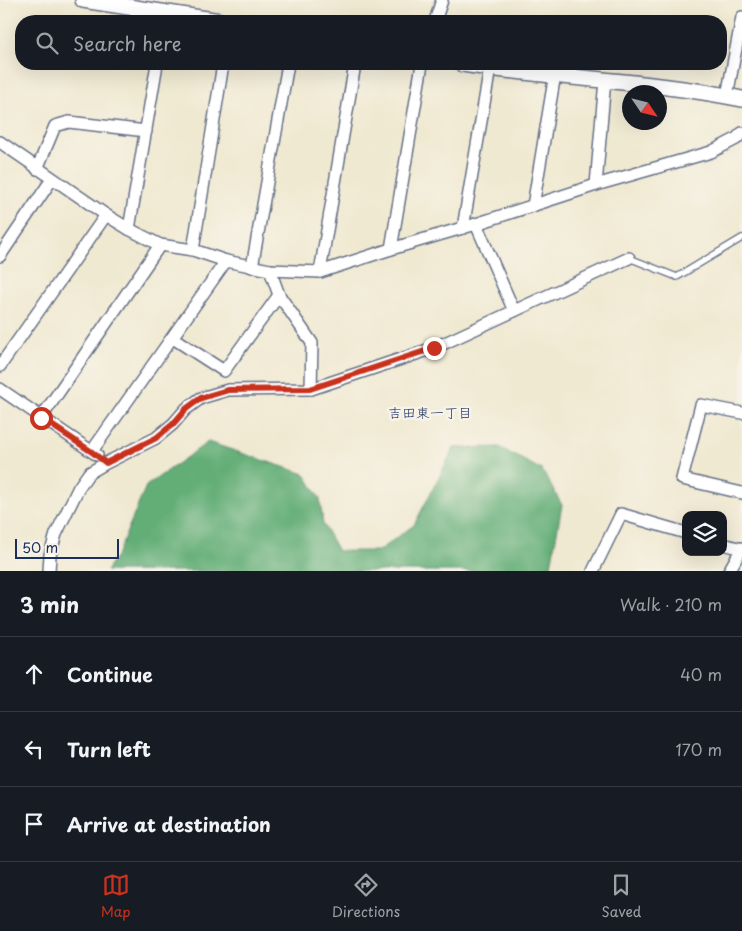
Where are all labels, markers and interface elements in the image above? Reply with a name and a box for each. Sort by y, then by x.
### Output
search box [15,15,727,70]
icon: search [33,29,61,57]
text: Search here [73,29,182,57]
north arrow [622,85,667,130]
route end [423,337,446,360]
district label: 吉田東一丁目 [388,402,472,423]
route start [30,407,53,430]
map controls [682,511,727,556]
button: layers [682,511,727,556]
scale bar [15,536,119,559]
text: 50 m [22,537,58,558]
text: 3 min [20,588,79,620]
text: Walk · 210 m [620,592,722,616]
icon: ahead [20,660,48,688]
text: Continue [67,660,153,688]
text: 40 m [680,662,722,686]
icon: left [20,735,48,763]
text: Turn left [67,735,151,763]
text: 170 m [676,737,722,761]
icon: arrive [20,810,48,838]
text: Arrive at destination [67,810,271,838]
tab: Map [101,871,131,922]
tab: Directions [332,871,400,922]
tab: Saved [602,871,641,922]

